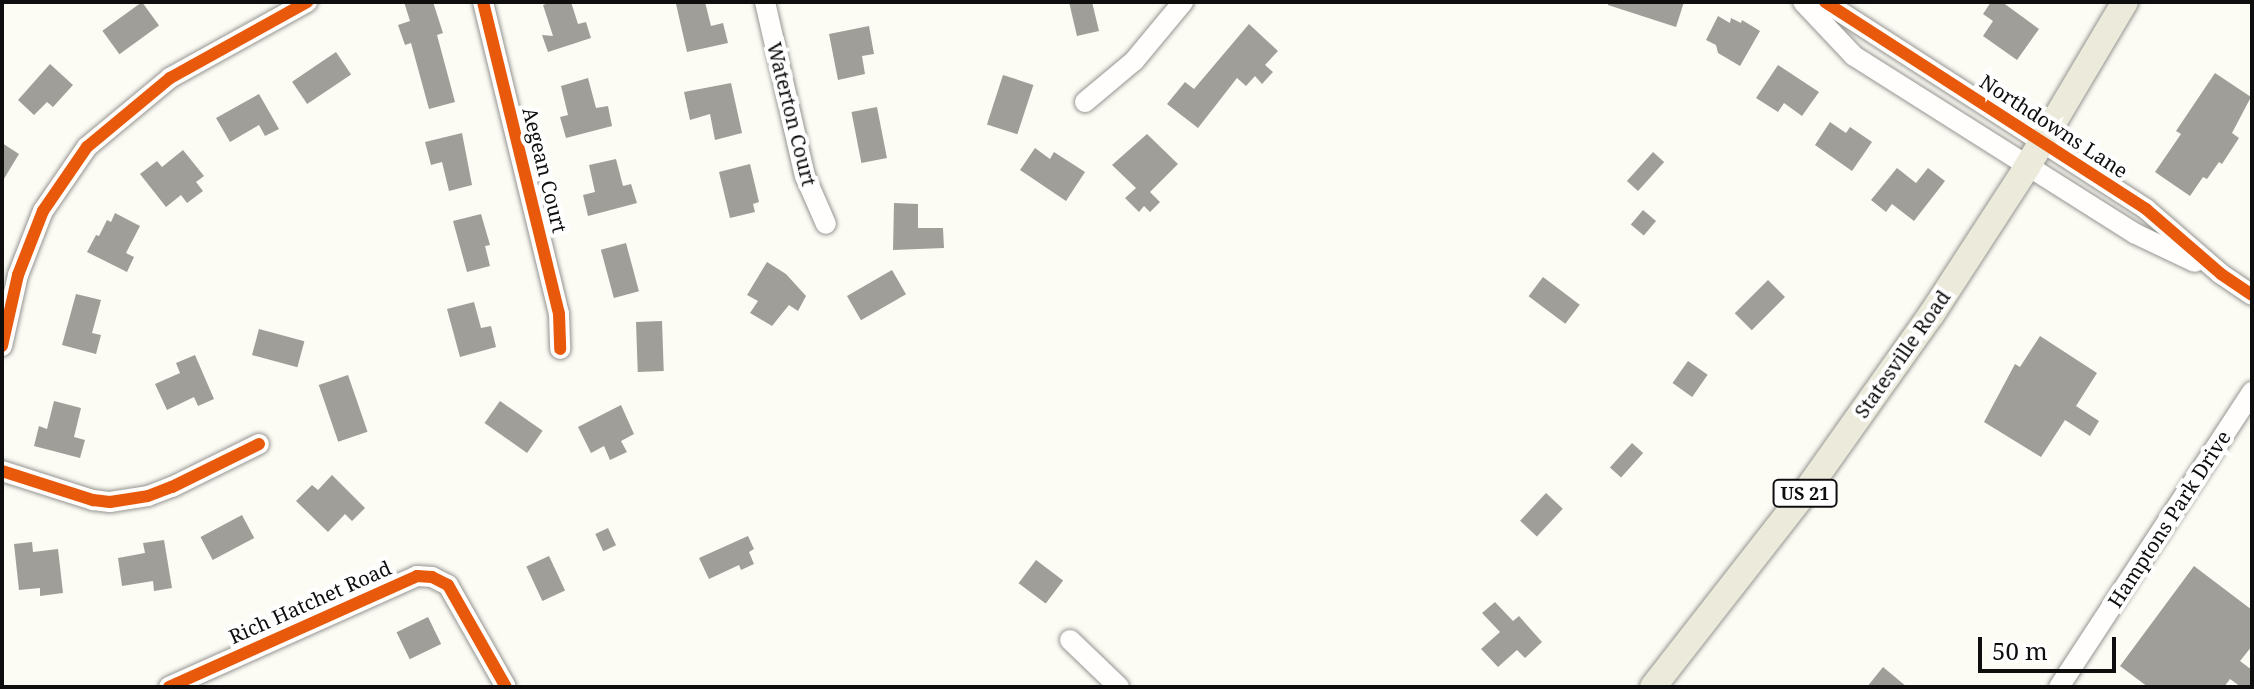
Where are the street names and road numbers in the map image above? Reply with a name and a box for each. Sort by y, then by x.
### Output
street label: Waterton Court [763,39,821,189]
street label: Northdowns Lane [1976,69,2132,183]
street label: Aegean Court [518,105,572,235]
street label: Statesville Road [1849,286,1955,422]
street label: Hamptons Park Drive [2103,426,2235,612]
road number: US 21 [1771,479,1839,507]
street label: Rich Hatchet Road [225,555,395,649]

